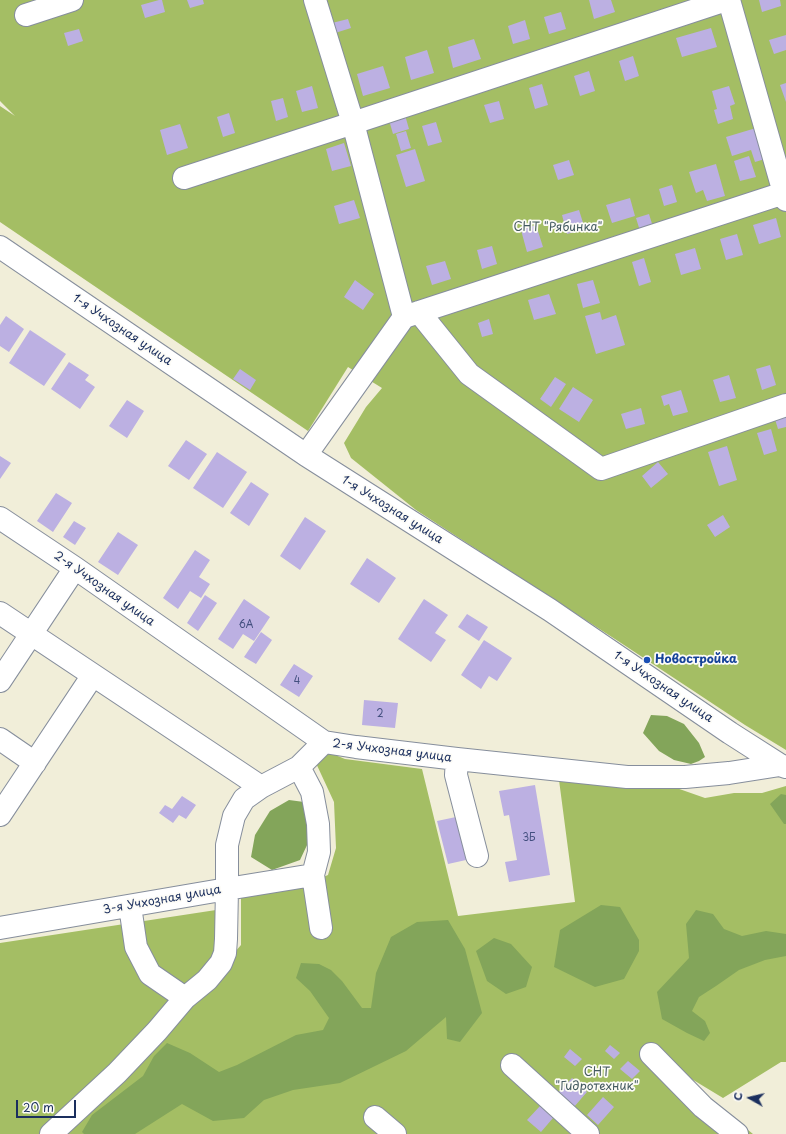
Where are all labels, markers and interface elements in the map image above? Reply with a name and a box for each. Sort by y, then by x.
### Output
park label: СНТ "Рябинка" [513,221,603,235]
street label: 1-я Учхозная улица [69,291,175,369]
street label: 1-я Учхозная улица [339,473,445,547]
street label: 2-я Учхозная улица [51,549,157,629]
house number: 6А [239,619,253,631]
street label: 1-я Учхозная улица [610,648,716,726]
place label: Новостройка [655,653,737,667]
marker: Новостройка [642,655,652,665]
house number: 4 [294,675,300,687]
house number: 2 [376,708,384,720]
street label: 2-я Учхозная улица [332,737,452,765]
house number: 3Б [522,832,536,844]
street label: 3-я Учхозная улица [102,883,222,917]
park label: СНТ "Гидротехник" [555,1066,639,1094]
north arrow [730,1078,770,1118]
text: С [729,1091,747,1102]
scale bar [18,1092,78,1118]
text: 20 m [23,1098,54,1116]

